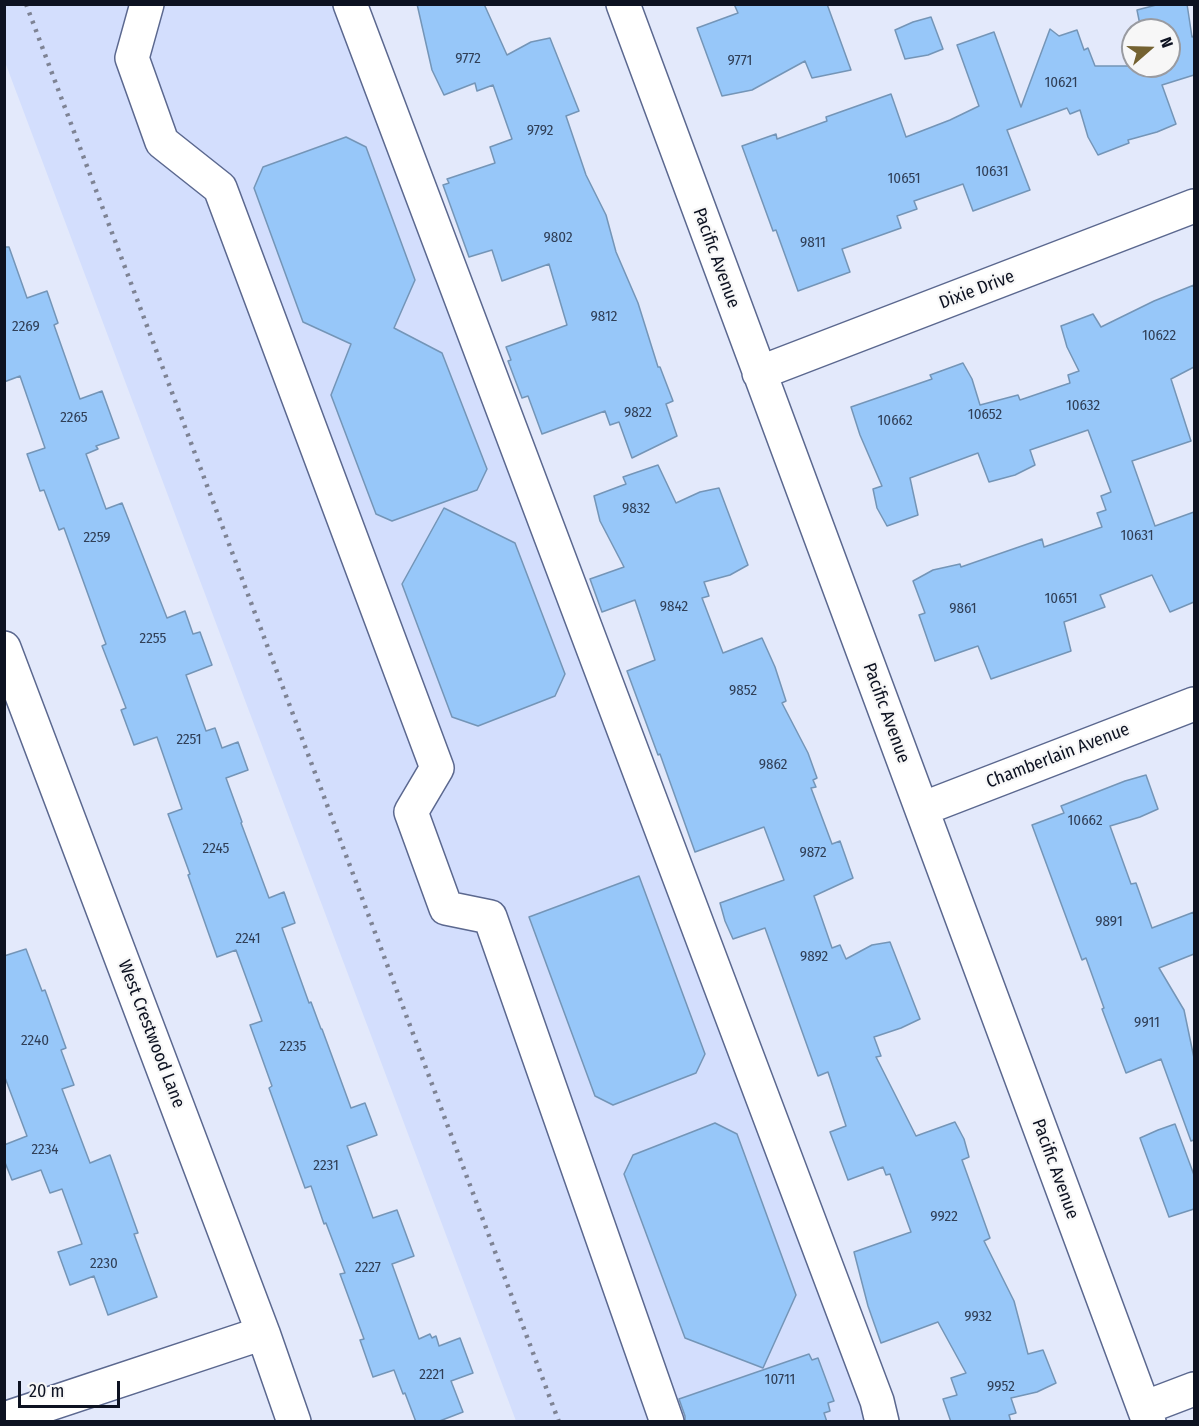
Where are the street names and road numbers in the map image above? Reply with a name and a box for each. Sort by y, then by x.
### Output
street label: Pacific Avenue [688,205,744,311]
street label: Dixie Drive [936,266,1018,314]
street label: Pacific Avenue [858,660,914,766]
street label: Chamberlain Avenue [983,719,1133,793]
street label: West Crestwood Lane [113,957,189,1111]
street label: Pacific Avenue [1027,1116,1083,1222]

